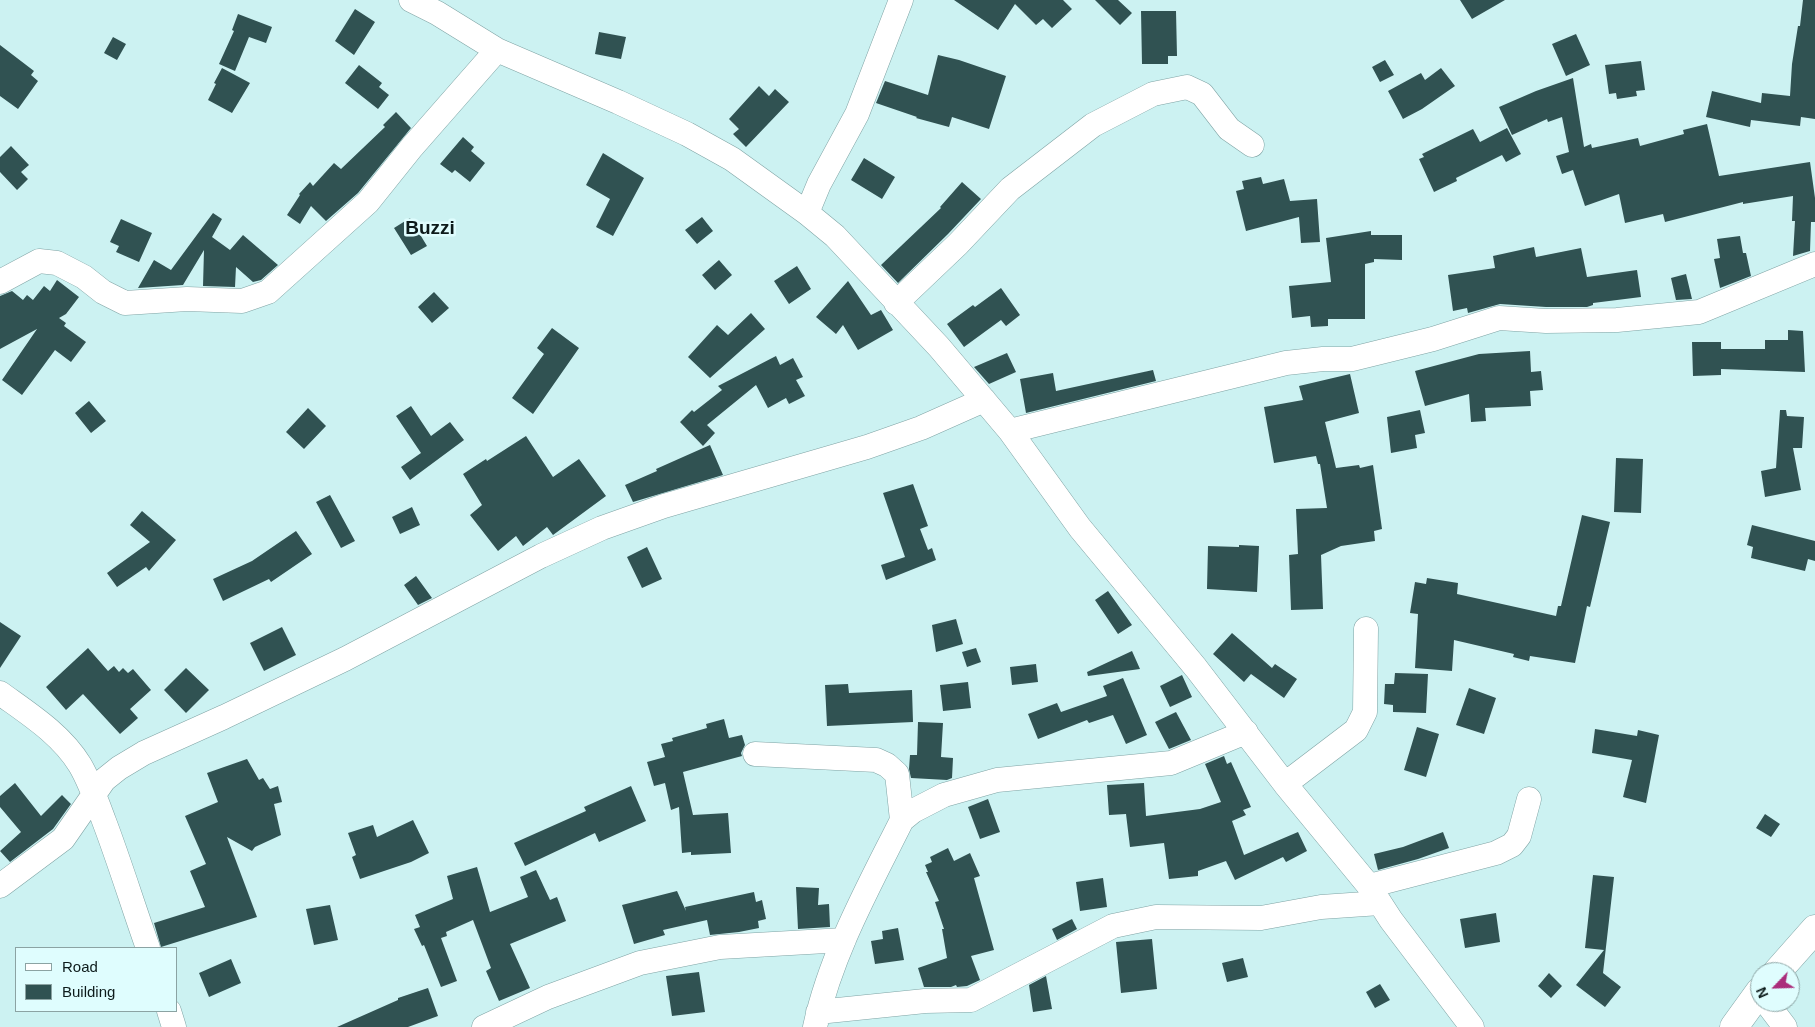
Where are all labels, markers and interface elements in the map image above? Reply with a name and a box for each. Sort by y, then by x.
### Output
district label: Buzzi [405,218,455,240]
legend [15,947,178,1012]
text: Road [62,958,98,975]
north arrow [1750,962,1800,1012]
text: Building [62,983,115,1000]
text: N [1753,985,1772,1001]

